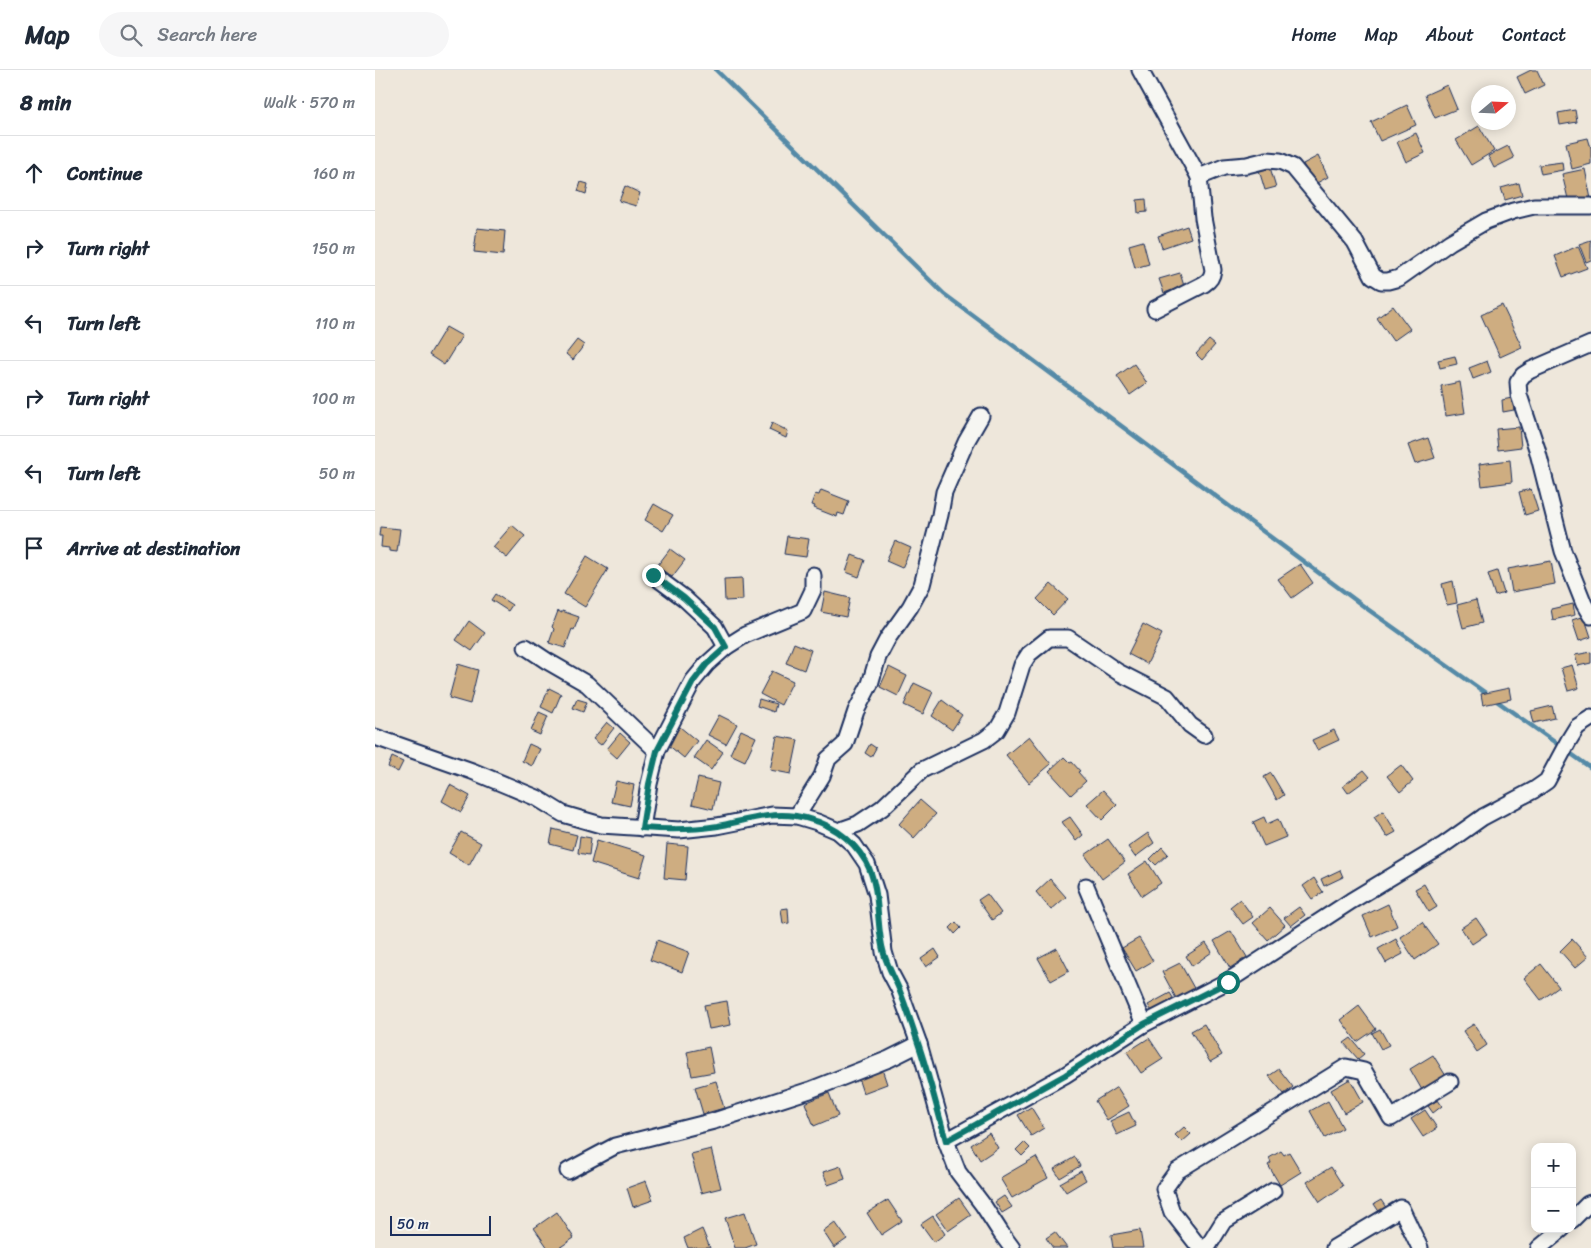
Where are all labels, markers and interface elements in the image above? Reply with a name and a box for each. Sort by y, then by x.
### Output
search box [99,12,449,57]
text: Map [25,14,69,56]
text: Search here [157,18,257,51]
text: Home [1292,19,1337,51]
text: Map [1365,19,1398,51]
text: About [1426,19,1474,51]
text: Contact [1502,19,1566,51]
icon: search [117,21,145,49]
text: 8 min [20,84,71,122]
north arrow [1471,85,1516,130]
text: Walk · 570 m [263,88,355,117]
text: Continue [67,157,143,190]
icon: ahead [20,159,48,187]
text: 160 m [312,159,355,188]
text: Turn right [67,232,149,265]
icon: right [20,234,48,262]
text: 150 m [312,234,355,263]
text: Turn left [67,307,140,340]
icon: left [20,309,48,337]
text: 110 m [315,309,355,338]
text: Turn right [67,382,149,415]
icon: right [20,384,48,412]
text: 100 m [311,384,355,413]
text: Turn left [67,457,140,490]
icon: left [20,459,48,487]
text: 50 m [319,459,355,488]
text: Arrive at destination [67,532,240,565]
icon: arrive [20,534,48,562]
route end [642,564,665,587]
route start [1217,971,1240,994]
map controls [1531,1143,1576,1233]
button: + [1531,1143,1576,1188]
button: − [1531,1188,1576,1233]
text: 50 m [397,1212,429,1237]
scale bar [390,1213,491,1236]

